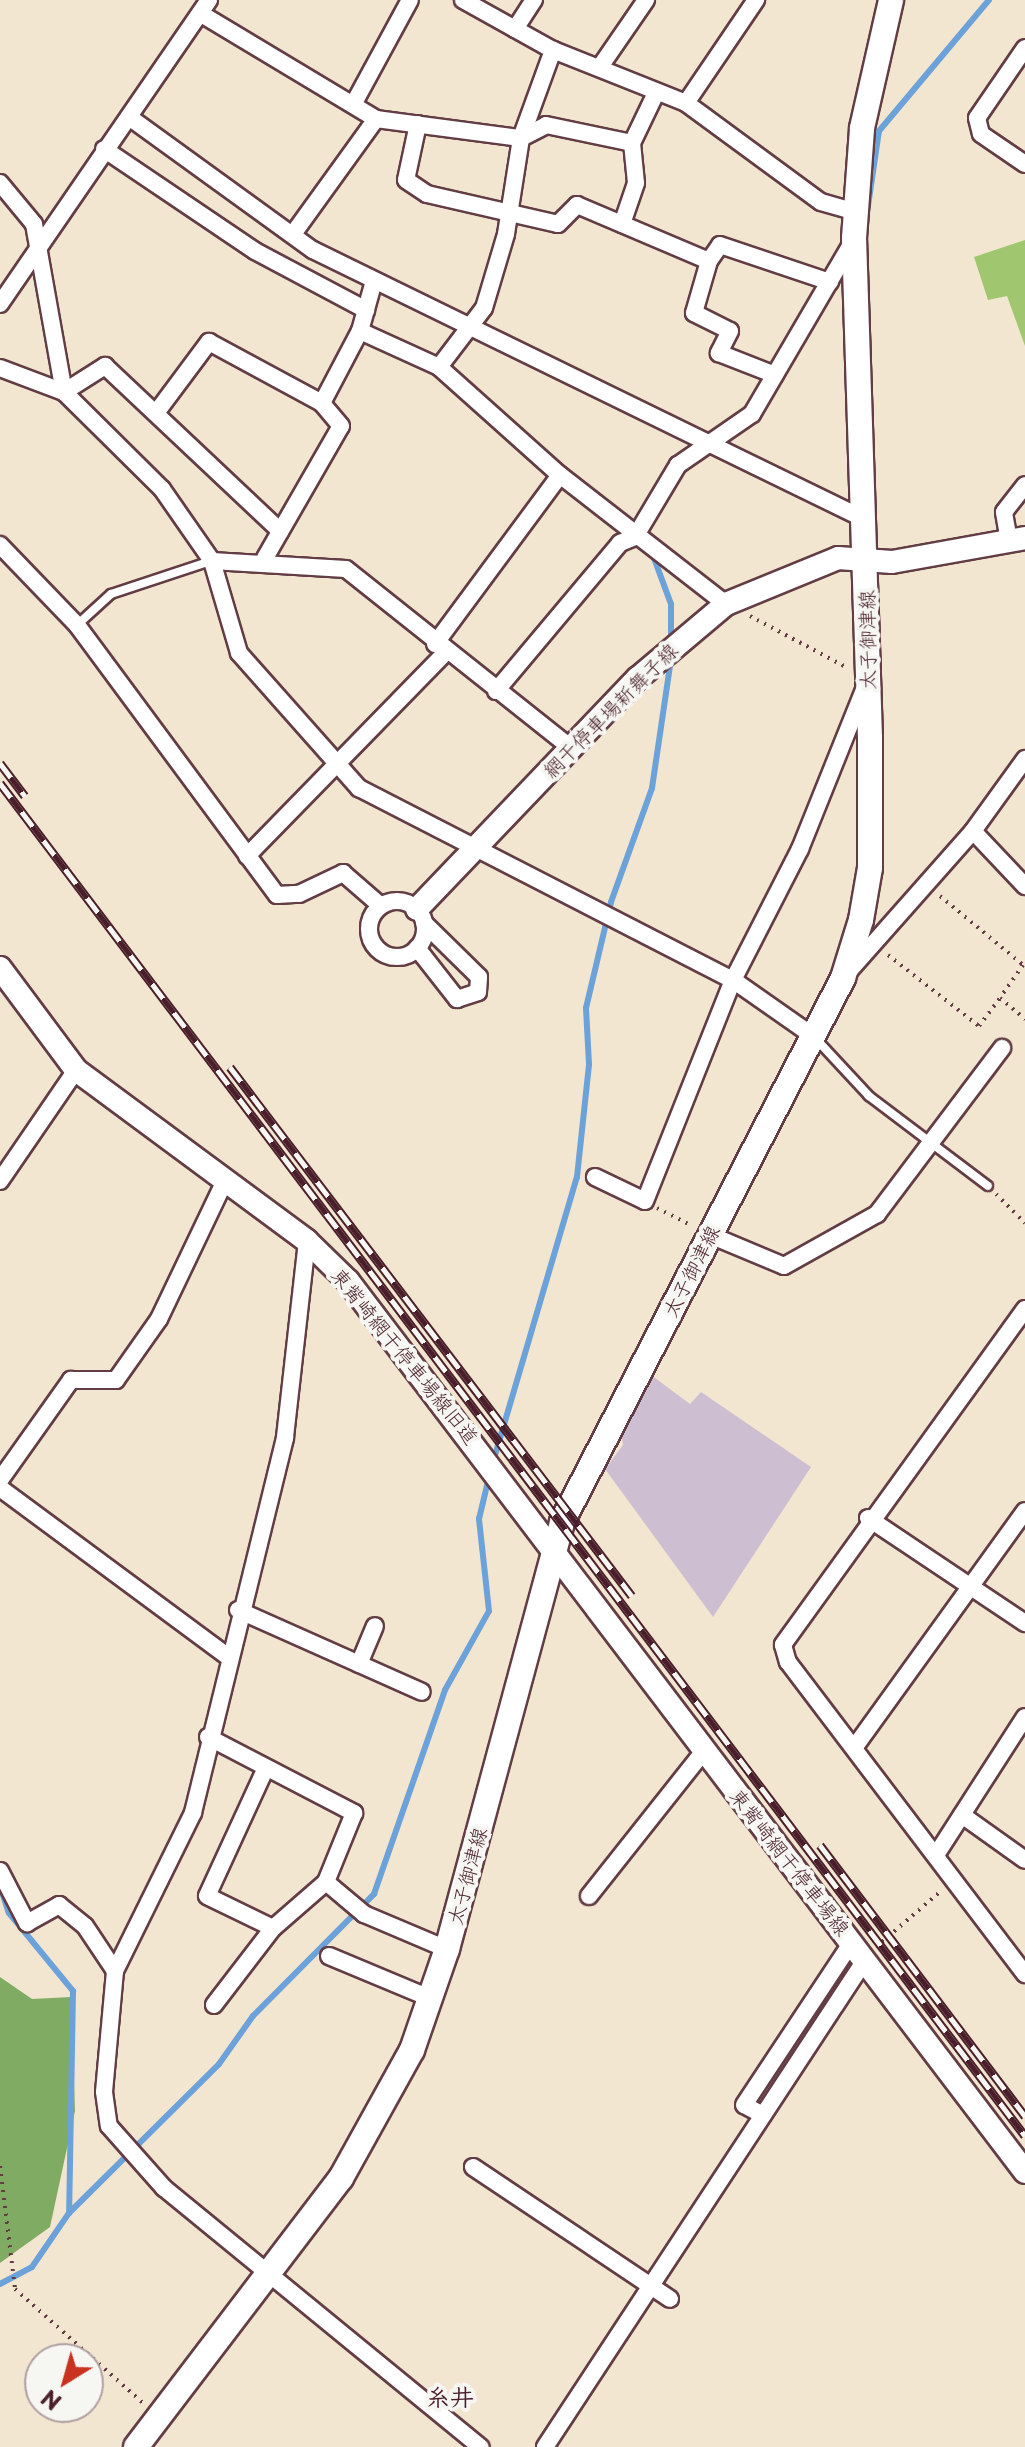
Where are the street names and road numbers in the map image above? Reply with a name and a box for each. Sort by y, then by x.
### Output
street label: 太子御津線 [854,590,880,690]
street label: 網干停車場新舞子線 [538,638,682,782]
street label: 太子御津線 [658,1221,724,1321]
street label: 東觜崎網干停車場線旧道 [326,1263,484,1449]
street label: 東觜崎網干停車場線 [725,1784,855,1940]
street label: 太子御津線 [442,1825,492,1927]

